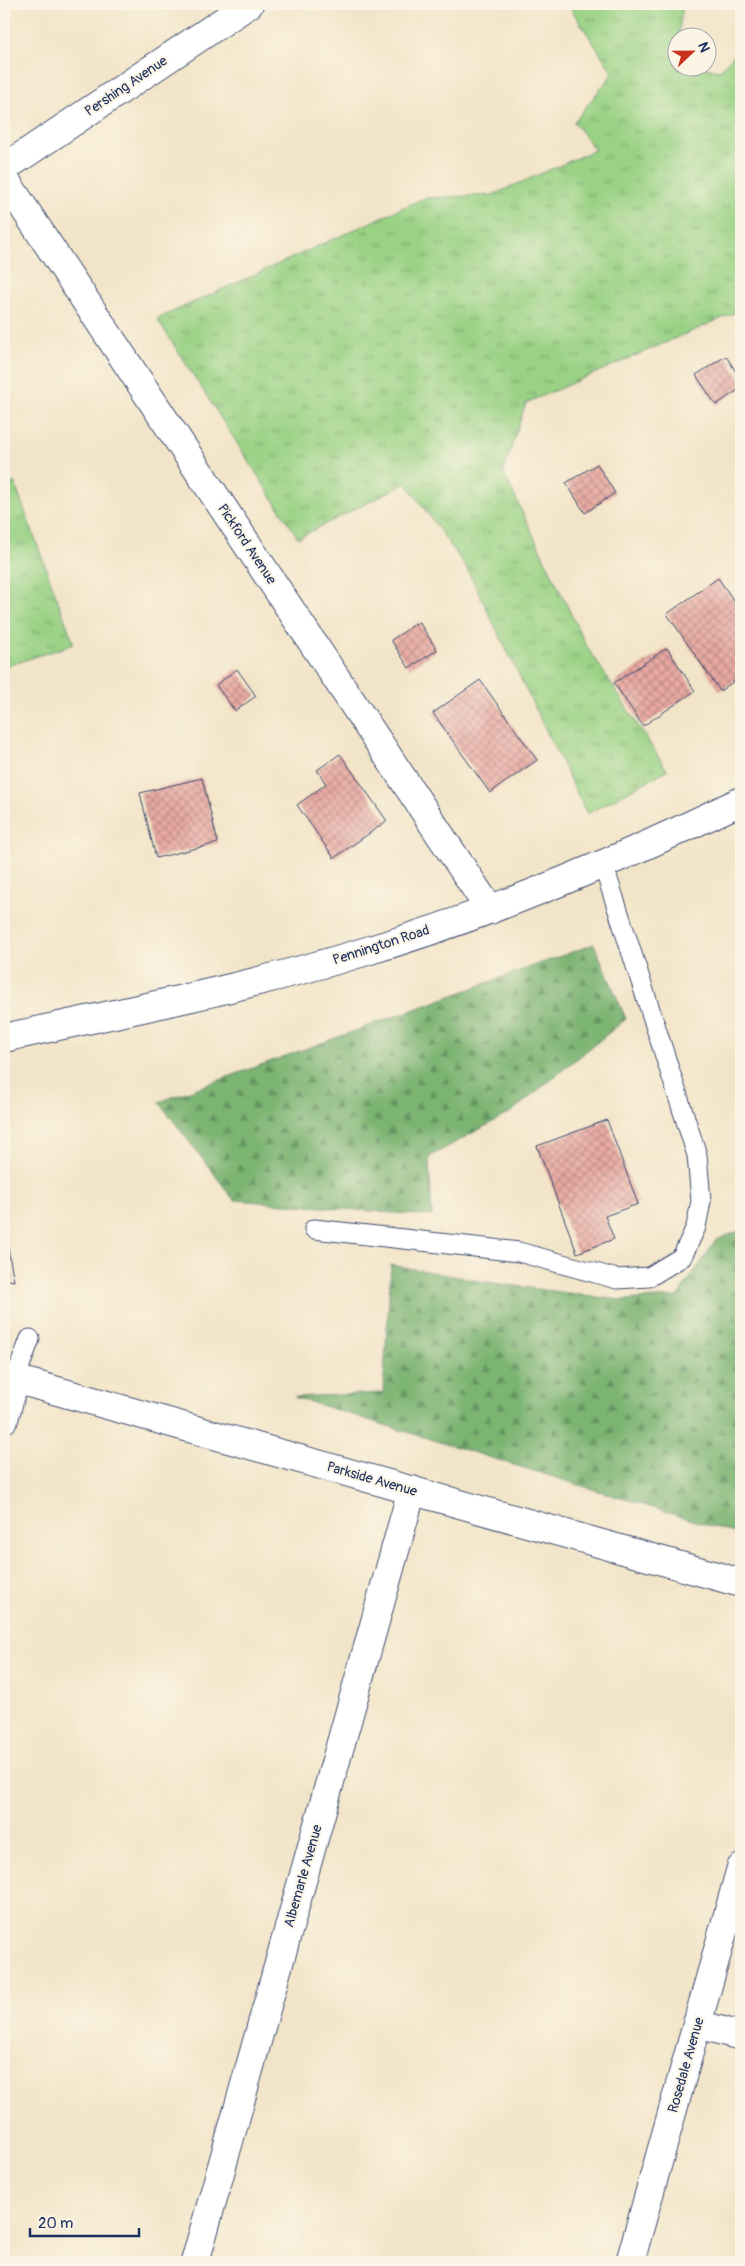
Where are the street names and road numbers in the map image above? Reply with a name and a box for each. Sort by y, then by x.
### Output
street label: Pershing Avenue [81,52,171,120]
street label: Pickford Avenue [214,501,280,587]
street label: Pennington Road [331,921,432,969]
street label: Parkside Avenue [325,1458,419,1500]
street label: Albemarle Avenue [280,1822,326,1929]
street label: Rosedale Avenue [664,2015,708,2115]

